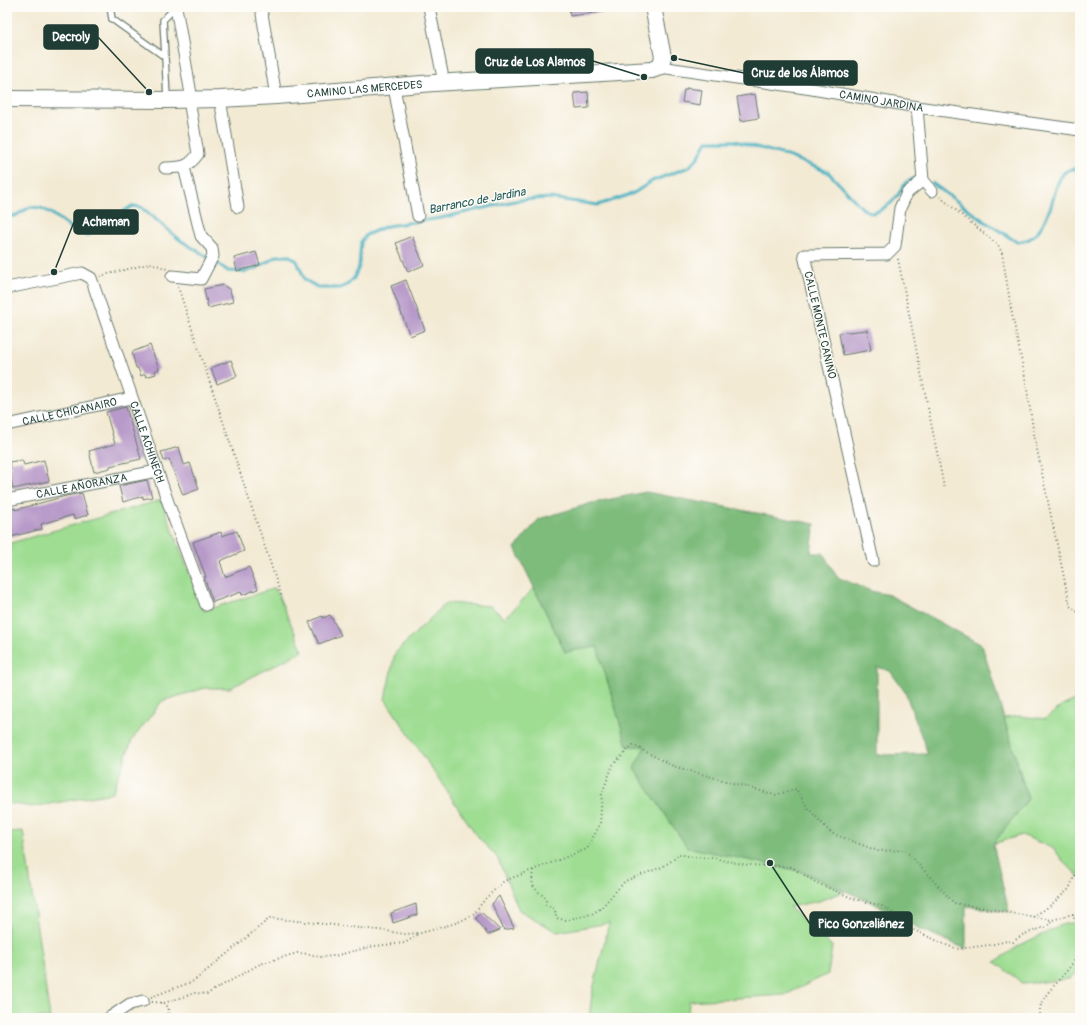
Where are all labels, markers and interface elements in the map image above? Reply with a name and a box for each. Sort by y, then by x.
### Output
callout: Decroly [44,25,98,49]
text: Decroly [52,30,91,45]
callout: Cruz de Los Alamos [476,49,593,73]
text: Cruz de Los Alamos [485,55,586,70]
callout: Cruz de los Álamos [744,61,857,85]
text: Cruz de los Álamos [751,65,849,81]
street label: CAMINO LAS MERCEDES [306,77,423,100]
street label: CAMINO JARDINA [838,87,924,114]
water label: Barranco de Jardina [427,184,528,218]
callout: Achaman [74,210,138,234]
text: Achaman [82,215,130,230]
street label: CALLE MONTE CANINO [801,270,839,380]
street label: CALLE CHICANAIRO [21,395,118,428]
street label: CALLE ACHINECH [127,399,167,484]
street label: CALLE AÑORANZA [35,470,128,501]
callout: Pico Gonzaliánez [810,912,912,936]
text: Pico Gonzaliánez [818,917,905,932]

